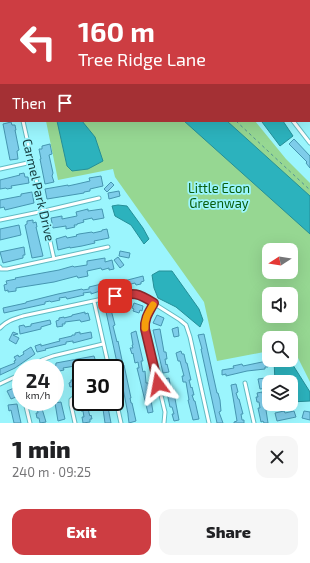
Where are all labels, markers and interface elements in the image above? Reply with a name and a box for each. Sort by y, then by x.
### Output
text: 160 m [78,14,155,48]
icon: left [12,16,64,68]
text: Tree Ridge Lane [78,48,206,70]
icon: arrive [54,92,76,114]
text: Then [12,94,46,112]
street label: Carmel Park Drive [19,137,59,243]
park label: Little Econ Greenway [188,180,250,211]
north arrow [262,243,298,279]
map controls [262,243,298,411]
pin [98,279,132,313]
icon: arrive [104,285,126,307]
button: sound [262,287,298,323]
button: search [262,331,298,367]
speed limit sign: 30 [72,359,124,411]
position arrow [137,363,179,405]
text: 24 [26,368,50,392]
button: layers [262,375,298,411]
text: km/h [26,389,50,401]
text: 1 min [12,434,71,463]
button: close [256,436,298,478]
text: 240 m · 09:25 [12,464,91,480]
button: Exit [12,509,151,555]
button: Share [159,509,298,555]

